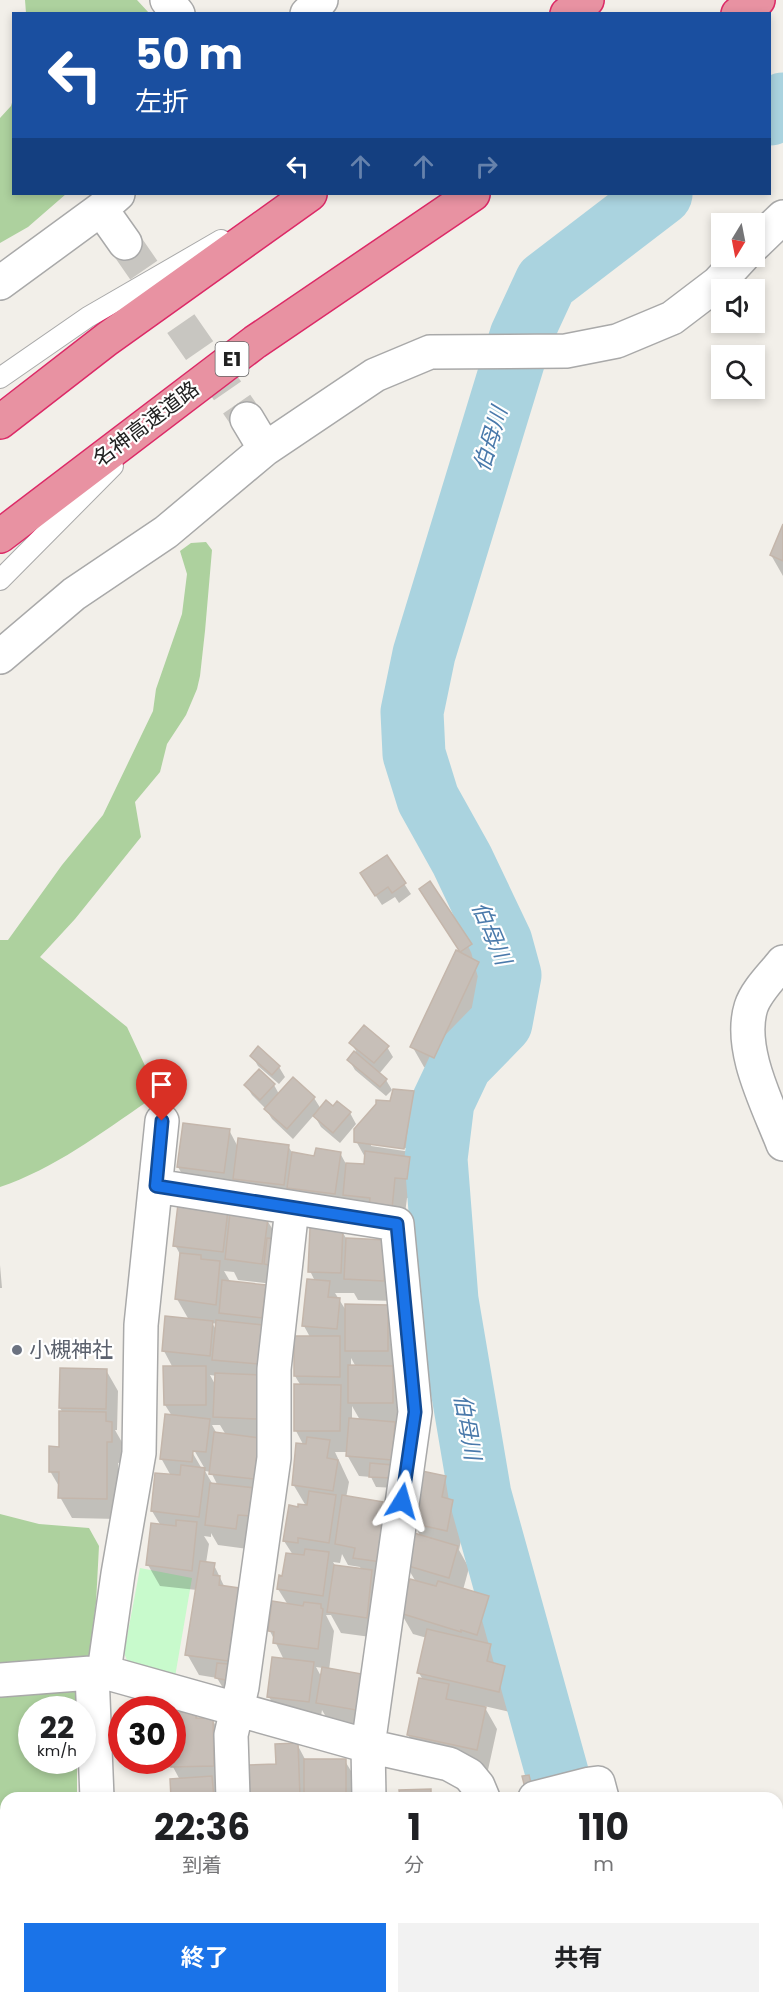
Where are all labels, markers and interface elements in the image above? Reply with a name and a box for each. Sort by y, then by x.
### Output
text: 50 m [135,25,243,84]
icon: left [36,36,114,114]
text: 左折 [135,83,189,120]
icon: left [281,150,314,183]
icon: ahead [344,150,377,183]
icon: ahead [407,150,440,183]
icon: right [470,150,503,183]
north arrow [711,213,765,267]
map controls [711,213,765,399]
button: sound [711,279,765,333]
road number: E1 [216,342,248,376]
button: search [711,345,765,399]
street label: 名神高速道路 [87,374,205,473]
water label: 伯母川 [466,401,516,475]
water label: 伯母川 [464,897,519,971]
pin [136,1059,187,1121]
icon: arrive [145,1068,178,1101]
place label: 小槻神社 [29,1335,113,1364]
marker: 小槻神社 [10,1343,24,1357]
water label: 伯母川 [447,1392,489,1464]
position arrow [370,1469,434,1533]
speed limit sign: 30 [108,1696,186,1774]
text: 22 [40,1706,74,1749]
text: km/h [37,1740,77,1761]
text: 22:36 [154,1802,250,1853]
text: 1 [407,1802,421,1853]
text: 110 [578,1802,629,1853]
text: m [593,1850,614,1878]
text: 到着 [182,1851,222,1879]
text: 分 [404,1851,424,1879]
button: 終了 [24,1923,386,1992]
button: 共有 [398,1923,759,1992]

